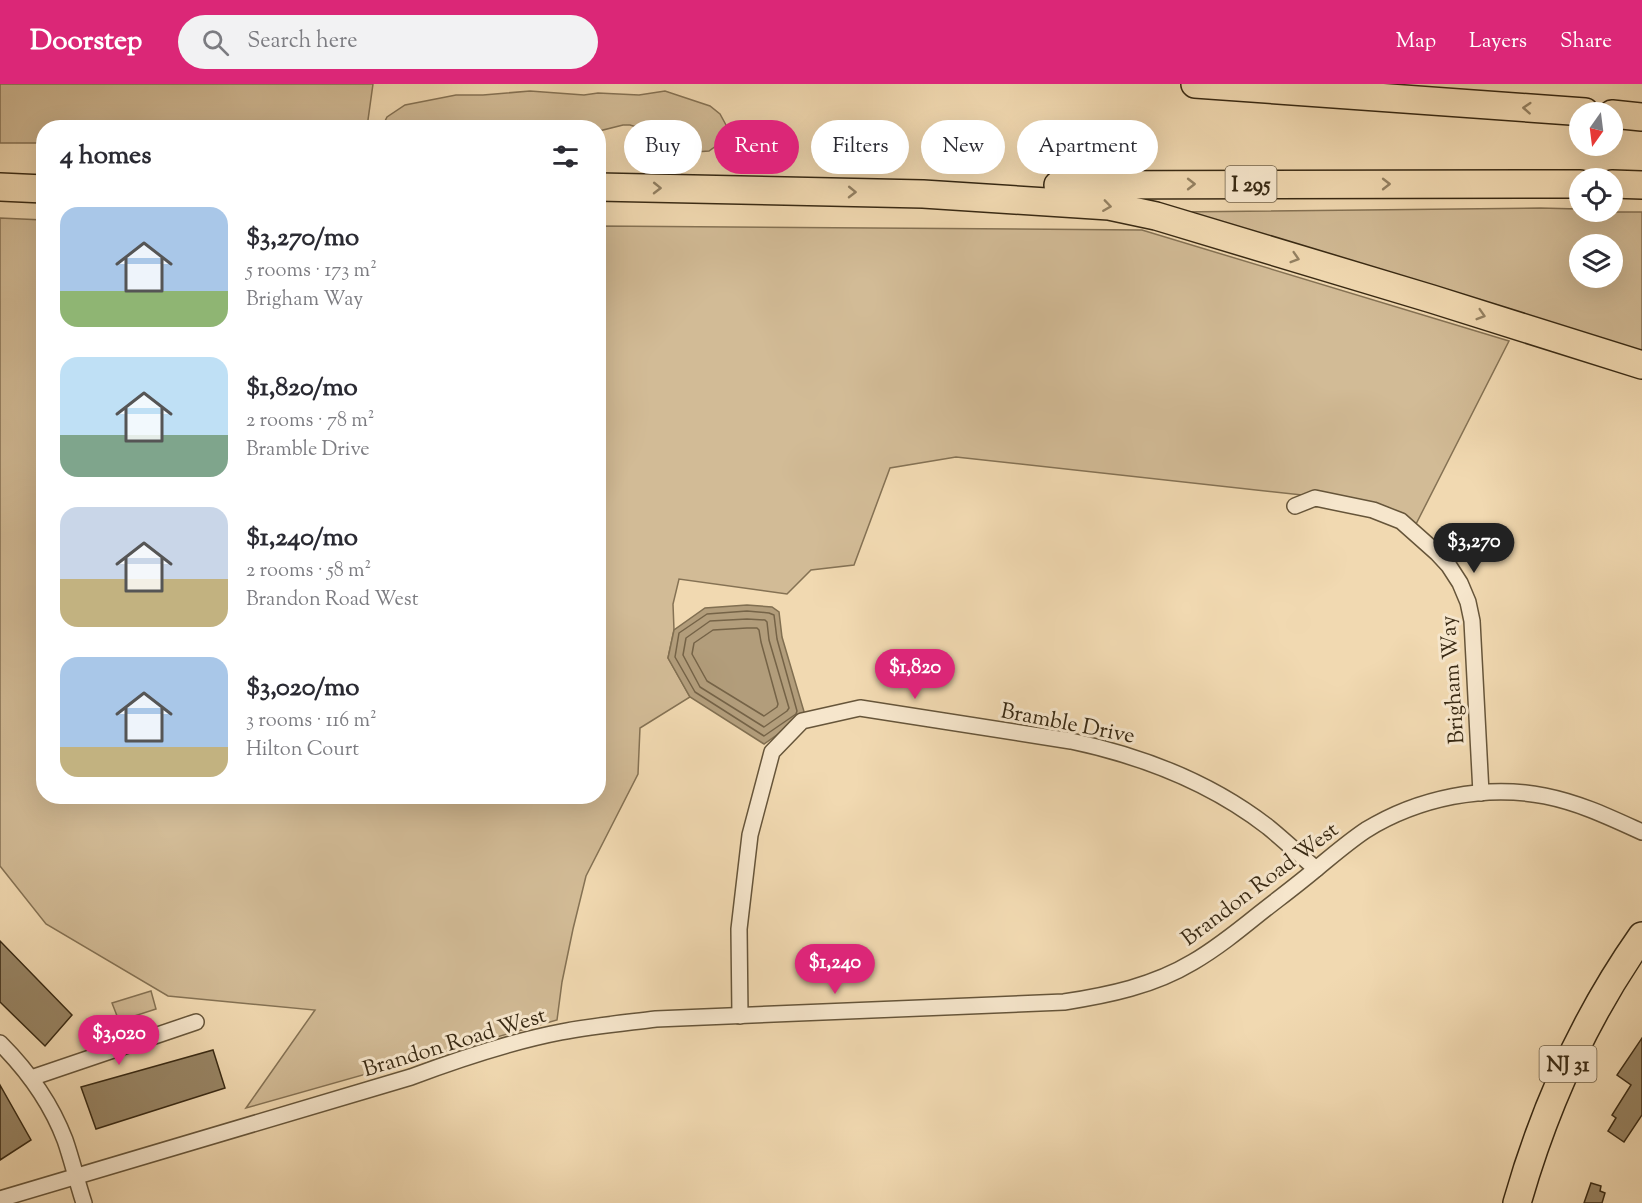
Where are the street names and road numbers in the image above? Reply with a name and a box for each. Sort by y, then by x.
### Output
road number: I 295 [1226,166,1276,202]
street label: Brigham Way [1434,614,1474,745]
street label: Bramble Drive [998,696,1137,754]
street label: Brandon Road West [1175,815,1347,955]
street label: Brandon Road West [359,1001,551,1087]
road number: NJ 31 [1540,1046,1596,1082]

